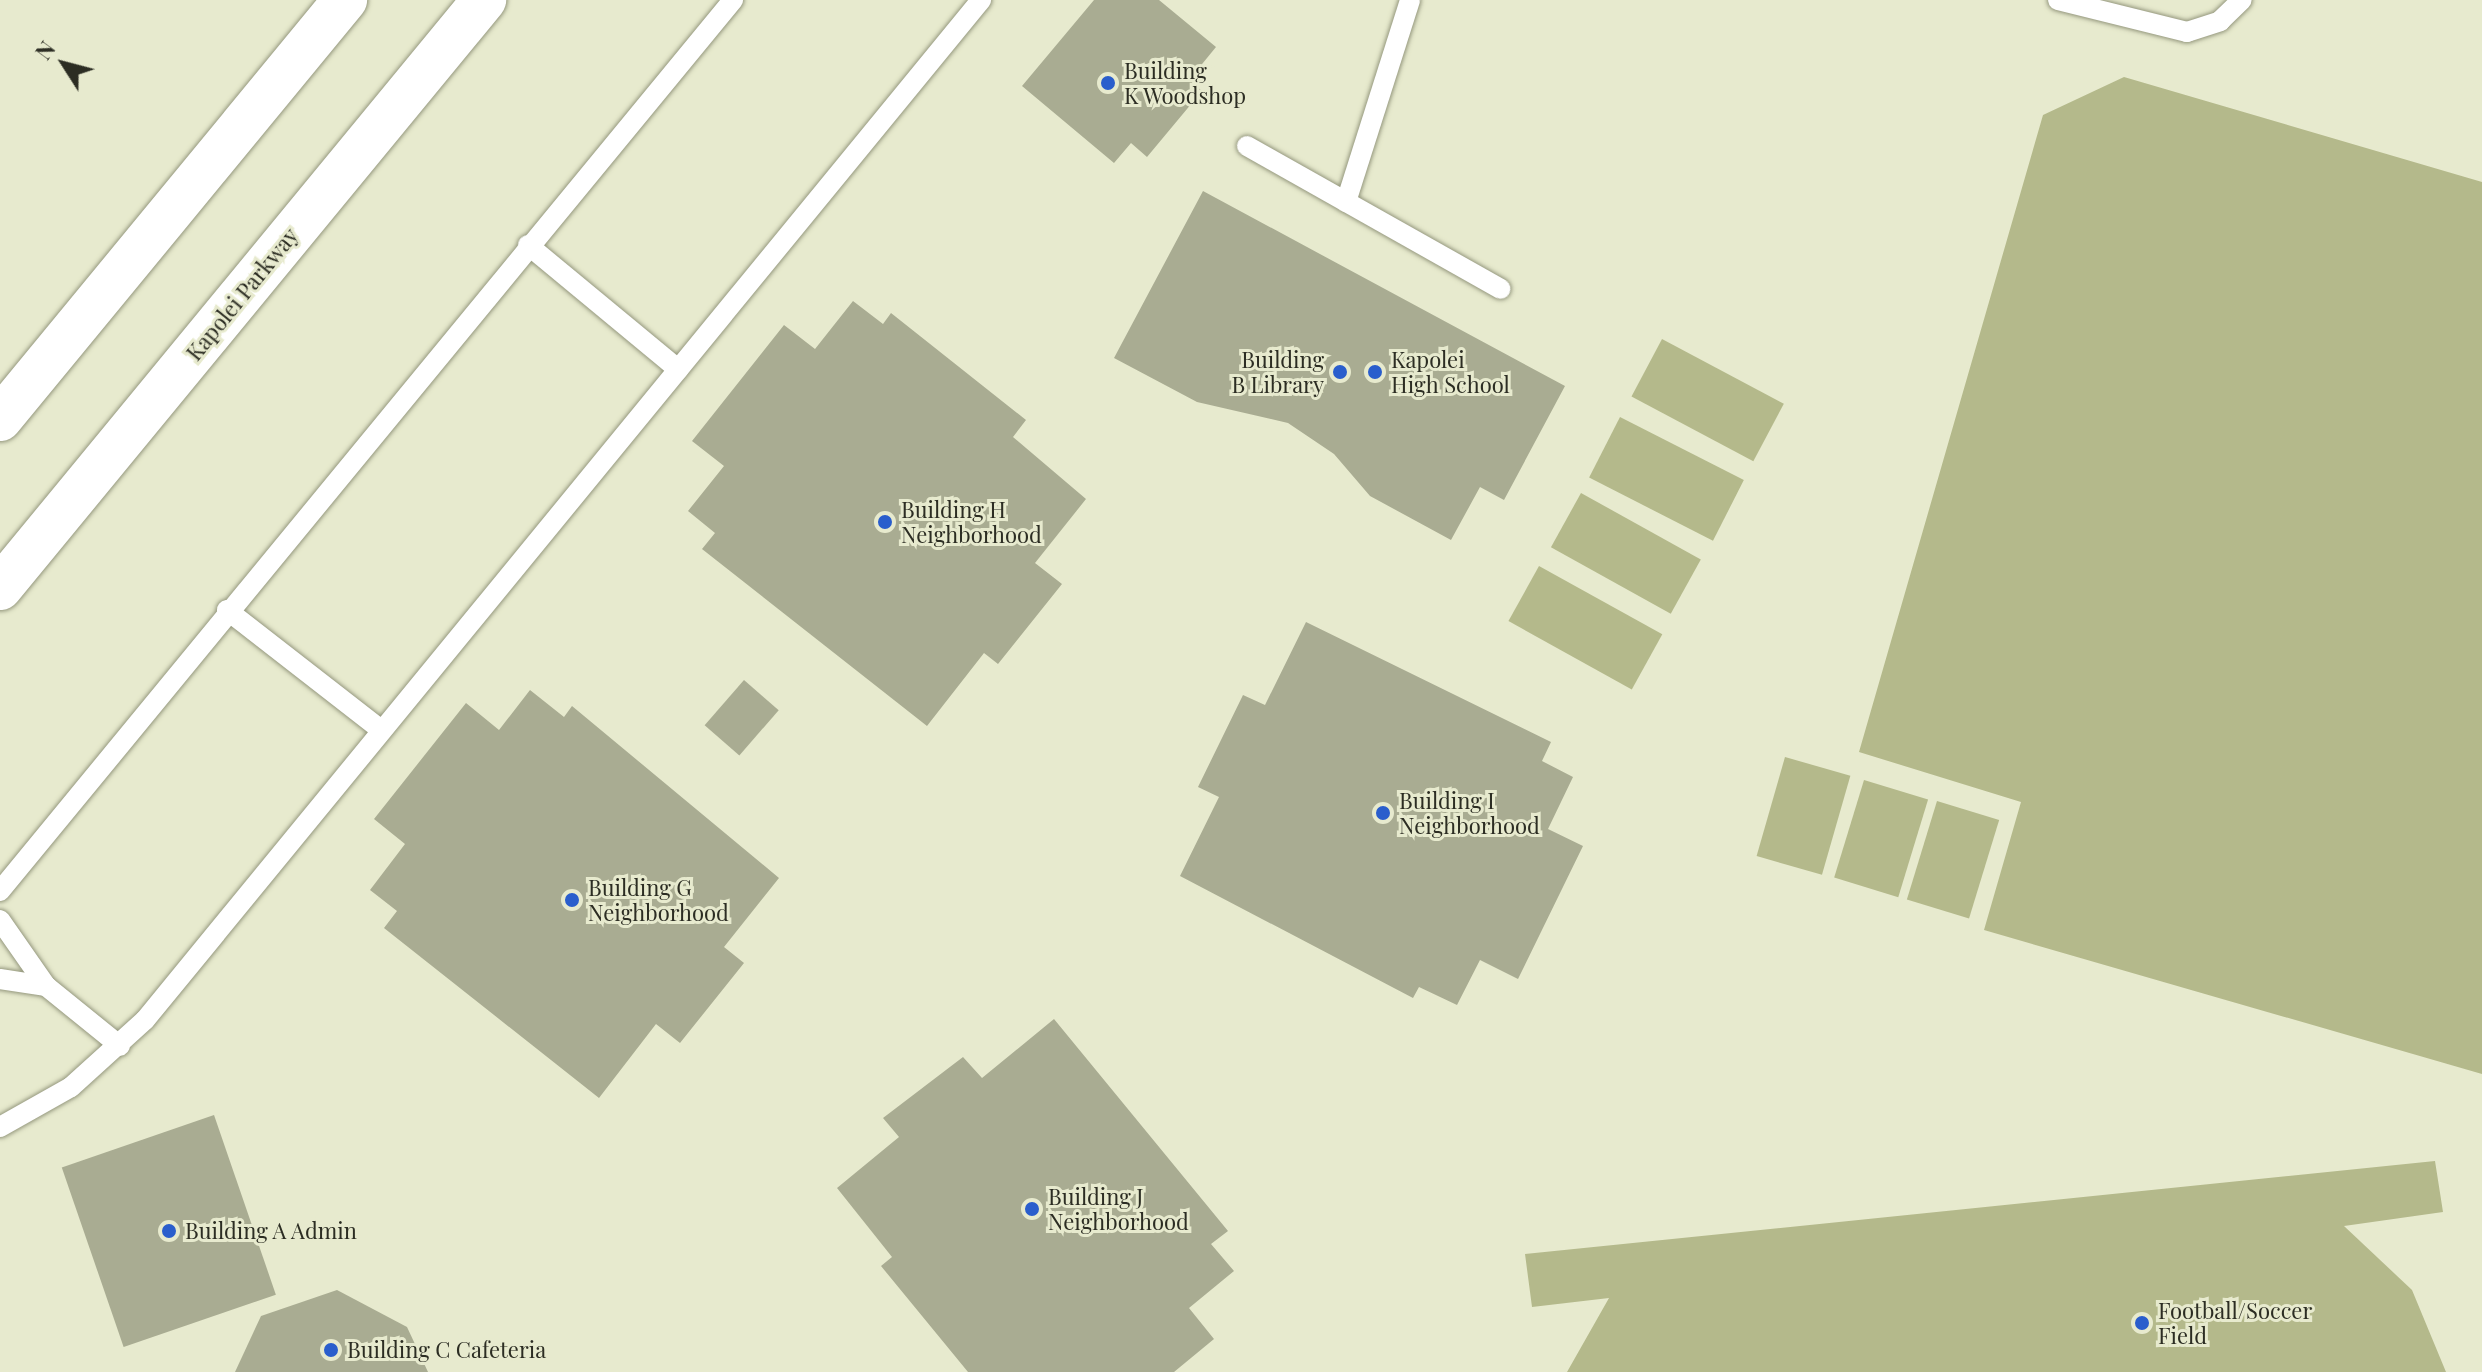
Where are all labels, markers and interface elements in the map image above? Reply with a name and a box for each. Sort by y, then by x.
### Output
north arrow [24,24,104,104]
text: N [28,35,61,65]
place label: Building K Woodshop [1124,57,1247,108]
marker: Building K Woodshop [1099,74,1117,92]
street label: Kapolei Parkway [180,222,304,366]
place label: Building B Library [1231,346,1324,398]
place label: Kapolei High School [1391,346,1510,398]
marker: Building B Library [1331,363,1349,381]
marker: Kapolei High School [1366,363,1384,381]
place label: Building H Neighborhood [901,496,1042,548]
marker: Building H Neighborhood [876,513,894,531]
place label: Building I Neighborhood [1399,787,1540,838]
marker: Building I Neighborhood [1374,804,1392,822]
place label: Building G Neighborhood [588,874,729,926]
marker: Building G Neighborhood [563,891,581,909]
place label: Building J Neighborhood [1048,1183,1189,1234]
marker: Building J Neighborhood [1023,1200,1041,1218]
place label: Building A Admin [185,1218,358,1244]
marker: Building A Admin [160,1222,178,1240]
place label: Football/Soccer Field [2158,1297,2312,1348]
marker: Football/Soccer Field [2133,1314,2151,1332]
place label: Building C Cafeteria [347,1337,546,1363]
marker: Building C Cafeteria [322,1341,340,1359]

